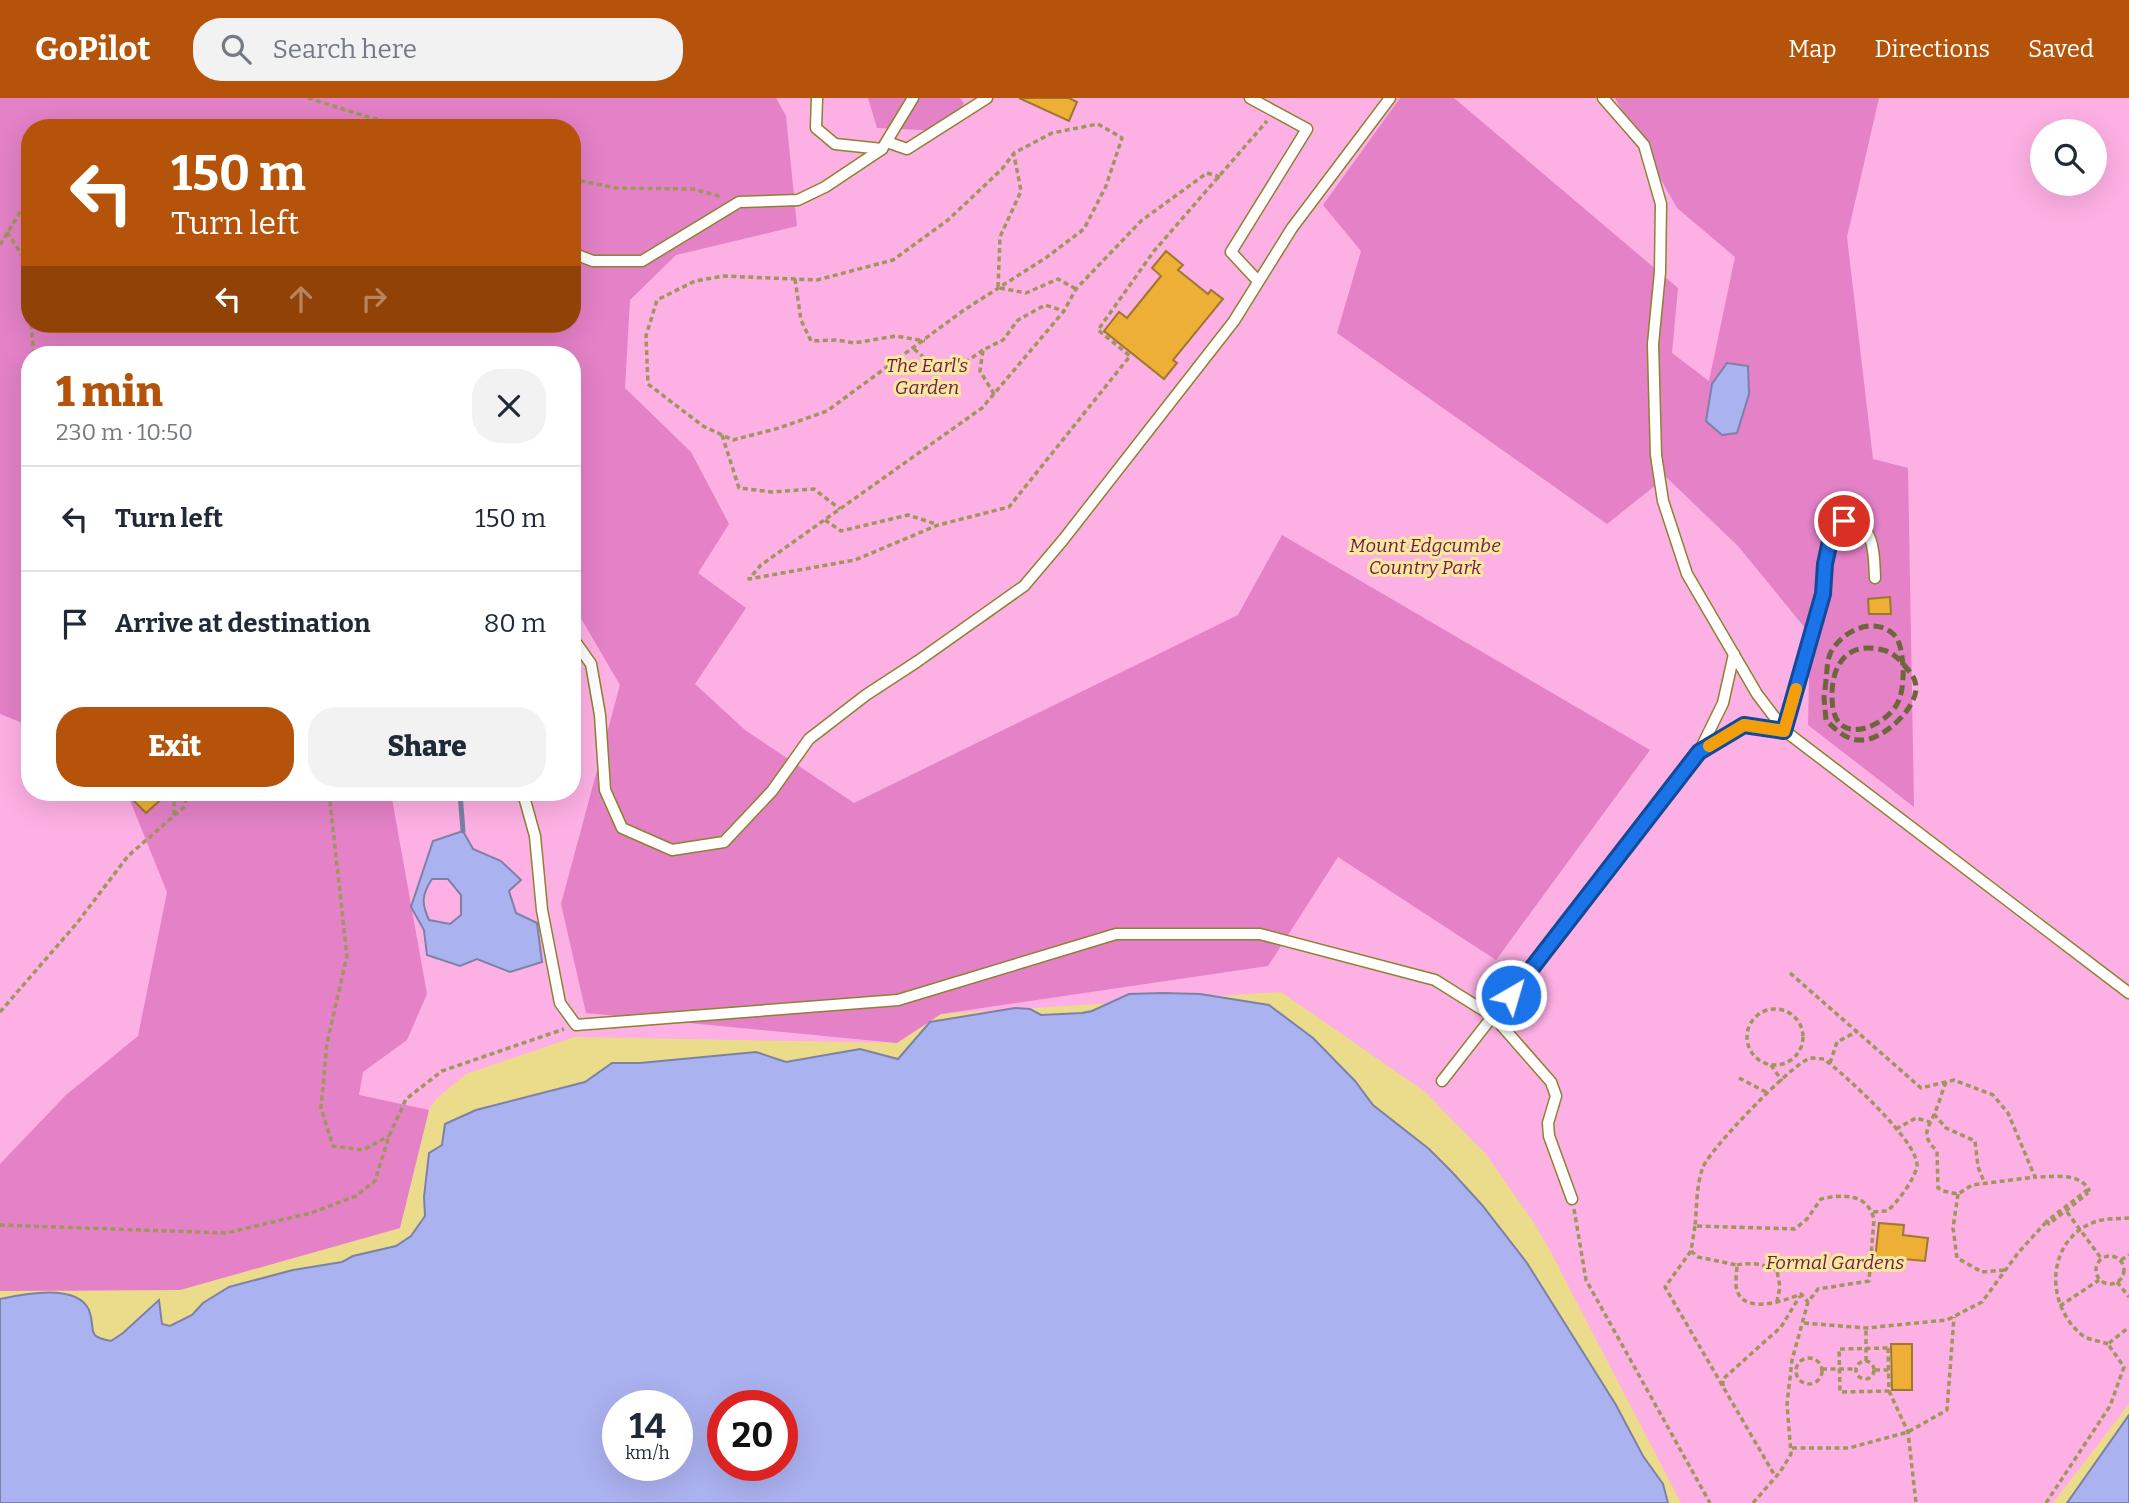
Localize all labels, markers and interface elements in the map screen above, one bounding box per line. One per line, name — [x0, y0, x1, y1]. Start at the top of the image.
search box — [193, 18, 683, 81]
text: GoPilot — [35, 29, 151, 69]
icon: search — [217, 30, 255, 68]
text: Search here — [273, 34, 417, 65]
text: Map — [1788, 35, 1837, 63]
text: Directions — [1875, 35, 1990, 63]
text: Saved — [2028, 35, 2094, 63]
map controls — [2030, 119, 2107, 196]
button: search — [2030, 119, 2107, 196]
text: 150 m — [171, 144, 306, 203]
icon: left — [56, 147, 147, 238]
text: Turn left — [171, 204, 299, 242]
icon: left — [209, 280, 247, 318]
icon: ahead — [282, 280, 320, 318]
icon: right — [355, 280, 393, 318]
park label: The Earl's Garden — [886, 354, 968, 399]
text: 1 min — [56, 367, 163, 417]
button: close — [472, 369, 546, 443]
text: 230 m · 10:50 — [56, 418, 193, 446]
pin — [1814, 491, 1874, 551]
icon: left — [56, 500, 94, 538]
icon: arrive — [1825, 502, 1863, 540]
text: Turn left — [115, 503, 223, 534]
text: 150 m — [475, 503, 546, 534]
park label: Mount Edgcumbe Country Park — [1349, 534, 1501, 579]
icon: arrive — [56, 605, 94, 643]
text: Arrive at destination — [115, 608, 370, 639]
text: 80 m — [484, 608, 546, 639]
button: Exit — [56, 707, 294, 787]
button: Share — [308, 707, 546, 787]
position arrow — [1474, 958, 1548, 1032]
park label: Formal Gardens — [1766, 1251, 1904, 1274]
speed limit sign: 20 — [707, 1390, 798, 1481]
text: 14 — [629, 1405, 666, 1447]
text: km/h — [625, 1442, 670, 1464]

